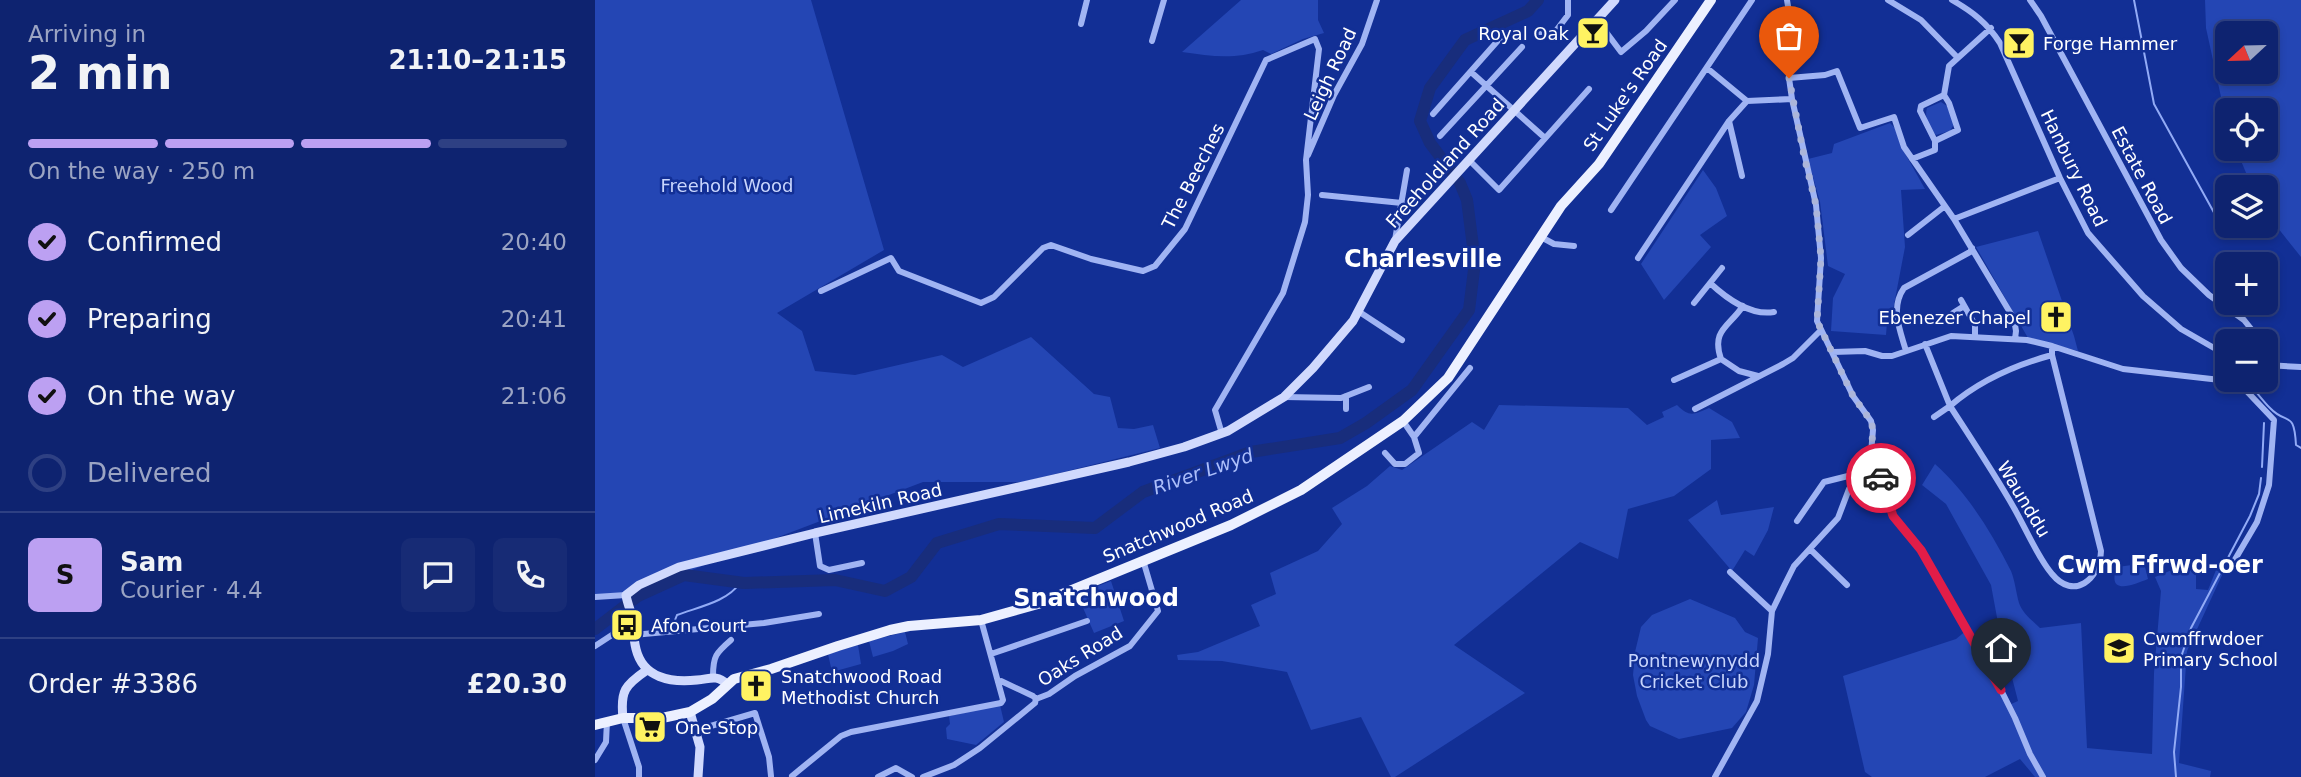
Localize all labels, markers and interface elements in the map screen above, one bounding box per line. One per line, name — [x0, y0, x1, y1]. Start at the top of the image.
pin — [1759, 6, 1819, 78]
bar icon: Royal Oak — [1574, 14, 1612, 52]
icon: bag — [1770, 17, 1808, 55]
text: Arriving in — [28, 21, 146, 47]
north arrow — [2215, 21, 2279, 84]
map controls — [2215, 21, 2278, 392]
place label: Royal Oak — [1478, 23, 1570, 44]
street label: Leigh Road — [1299, 24, 1361, 124]
bar icon: Forge Hammer — [2000, 24, 2038, 62]
place label: Forge Hammer — [2043, 33, 2178, 54]
street label: St Luke's Road — [1579, 35, 1671, 155]
text: 21:10–21:15 — [388, 45, 567, 75]
text: 2 min — [28, 46, 172, 100]
street label: Freeholdland Road — [1381, 94, 1509, 232]
button: locate — [2215, 98, 2278, 161]
street label: Hanbury Road — [2037, 106, 2111, 230]
street label: The Beeches — [1157, 120, 1229, 233]
street label: Estate Road — [2107, 122, 2177, 228]
text: On the way · 250 m — [28, 158, 255, 184]
park label: Freehold Wood — [661, 175, 793, 196]
button: layers — [2215, 175, 2278, 238]
icon: check — [28, 223, 66, 261]
text: Confirmed — [87, 227, 222, 257]
text: 20:40 — [501, 229, 567, 255]
district label: Charlesville — [1344, 245, 1502, 273]
button: + — [2215, 252, 2278, 315]
church icon: Ebenezer Chapel — [2037, 298, 2075, 336]
icon: check — [28, 300, 66, 338]
text: Preparing — [87, 304, 212, 334]
text: 20:41 — [501, 306, 567, 332]
place label: Ebenezer Chapel — [1878, 307, 2031, 328]
button: − — [2215, 329, 2278, 392]
icon: check — [28, 377, 66, 415]
text: On the way — [87, 381, 236, 411]
text: 21:06 — [501, 383, 567, 409]
water label: River Lwyd — [1150, 443, 1257, 498]
courier — [1846, 443, 1916, 513]
street label: Waunddu — [1993, 457, 2055, 541]
text: Delivered — [87, 458, 211, 488]
icon: car — [1862, 459, 1900, 497]
street label: Limekiln Road — [816, 479, 944, 527]
street label: Snatchwood Road — [1100, 485, 1256, 567]
button: chat — [401, 538, 475, 612]
button: phone — [493, 538, 567, 612]
text: Sam — [120, 547, 183, 577]
district label: Cwm Ffrwd-oer — [2057, 551, 2263, 579]
text: S — [56, 560, 74, 590]
text: Courier · 4.4 — [120, 577, 263, 603]
district label: Snatchwood — [1013, 584, 1179, 612]
bus stop icon: Afon Court — [608, 606, 646, 644]
place label: Afon Court — [651, 615, 747, 636]
pin — [1971, 618, 2031, 690]
street label: Oaks Road — [1034, 622, 1126, 690]
place label: Cwmffrwdoer Primary School — [2143, 628, 2278, 670]
icon: home — [1982, 629, 2020, 667]
school or university icon: Cwmffrwdoer Primary School — [2100, 629, 2138, 667]
park label: Pontnewynydd Cricket Club — [1628, 650, 1760, 692]
place label: Snatchwood Road Methodist Church — [781, 666, 942, 708]
church icon: Snatchwood Road Methodist Church — [737, 667, 775, 705]
text: Order #3386 — [28, 669, 198, 699]
text: £20.30 — [467, 669, 567, 699]
supermarket icon: One Stop — [631, 708, 669, 746]
place label: One Stop — [675, 717, 758, 738]

